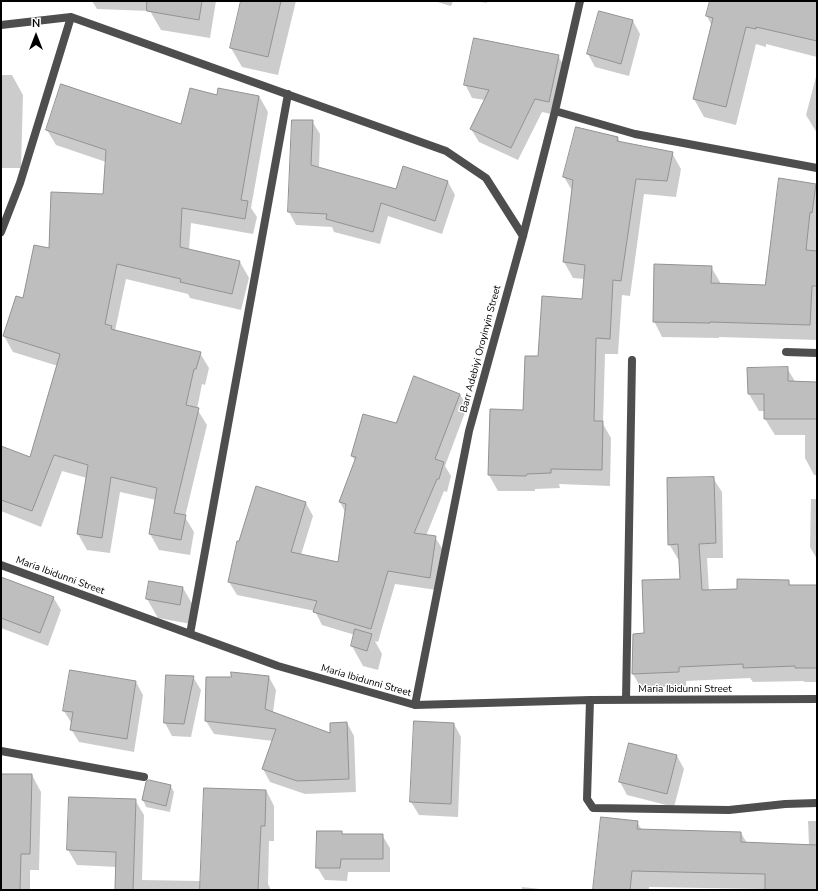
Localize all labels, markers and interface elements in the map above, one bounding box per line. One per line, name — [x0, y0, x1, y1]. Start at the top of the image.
north arrow — [16, 16, 56, 56]
text: N — [32, 16, 40, 31]
street label: Barr Adebiyi Oroyinyin Street — [458, 284, 504, 414]
street label: Maria Ibidunni Street — [14, 554, 106, 598]
street label: Maria Ibidunni Street — [320, 662, 412, 700]
street label: Maria Ibidunni Street — [638, 684, 732, 696]

